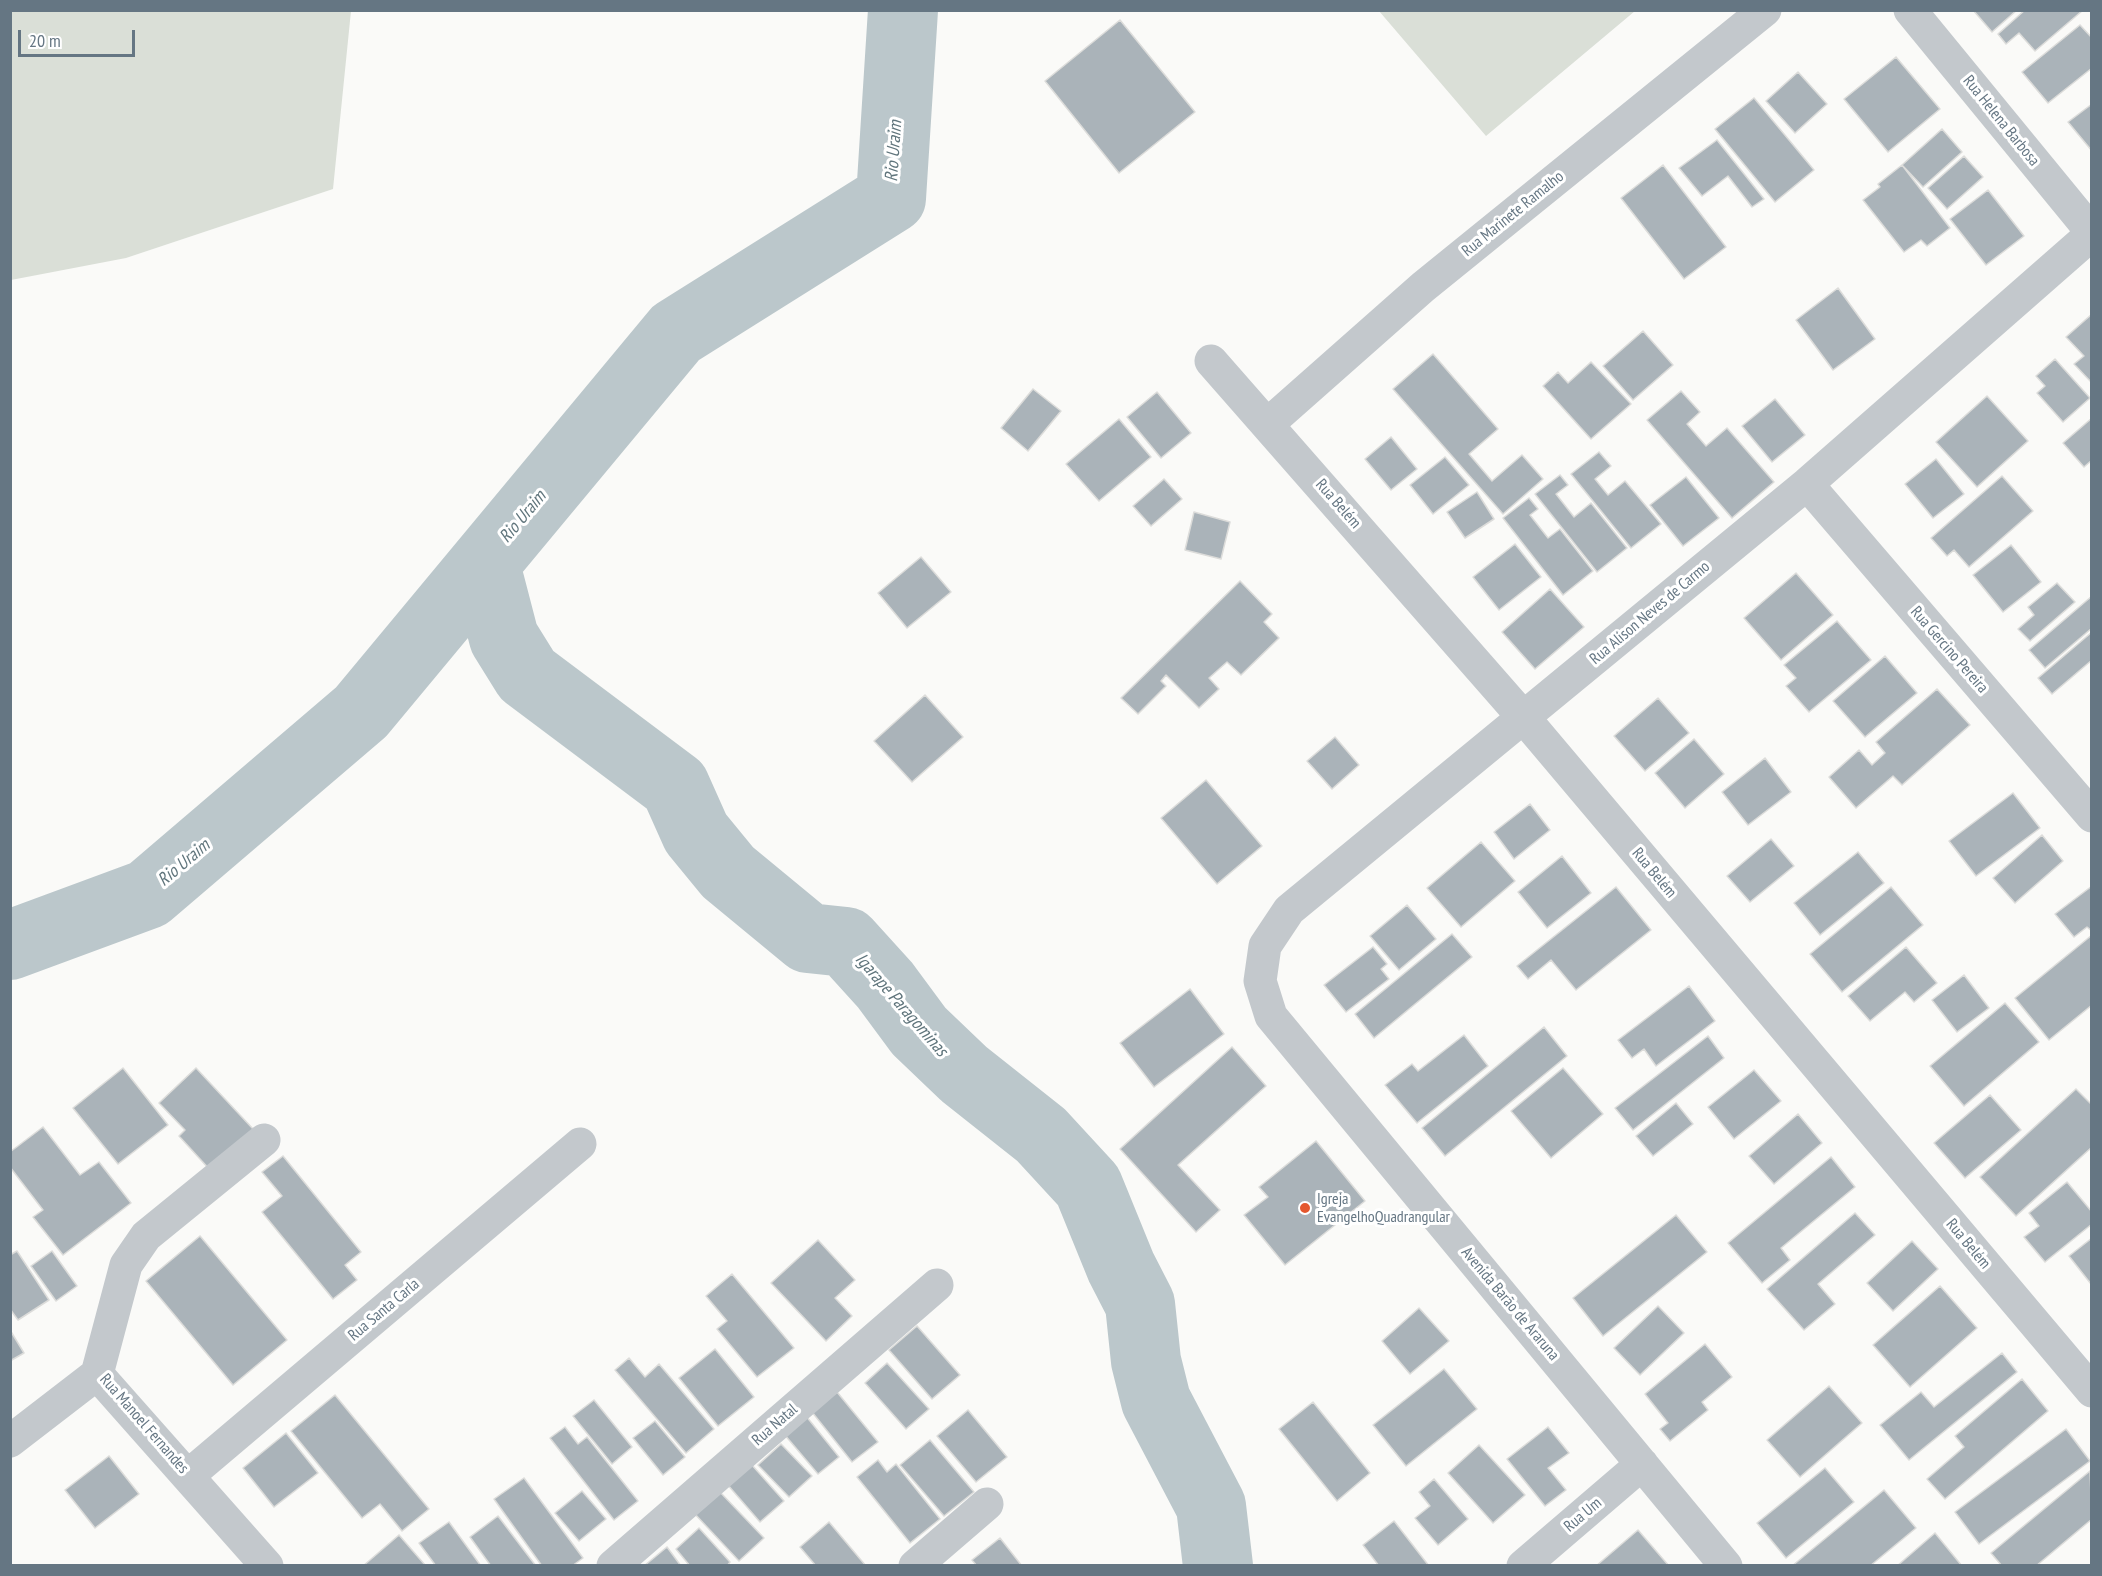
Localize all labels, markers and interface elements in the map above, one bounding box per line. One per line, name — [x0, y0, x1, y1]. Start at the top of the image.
scale bar — [21, 18, 138, 56]
text: 20 m — [29, 29, 61, 52]
street label: Rua Helena Barbosa — [1959, 72, 2043, 170]
water label: Rio Uraim — [881, 120, 907, 182]
street label: Rua Marinete Ramalho — [1458, 167, 1568, 261]
street label: Rua Belém — [1311, 475, 1365, 533]
water label: Rio Uraim — [495, 487, 551, 547]
street label: Rua Alison Neves de Carmo — [1586, 557, 1714, 669]
street label: Rua Gercino Pereira — [1906, 603, 1992, 697]
water label: Rio Uraim — [154, 835, 214, 891]
street label: Rua Belém — [1628, 844, 1680, 902]
water label: Igarape Paragominas — [850, 949, 952, 1061]
place label: Igreja EvangelhoQuadrangular — [1317, 1189, 1450, 1227]
marker: Igreja EvangelhoQuadrangular — [1298, 1201, 1312, 1215]
street label: Rua Belém — [1942, 1215, 1994, 1273]
street label: Avenida Barão de Araruna — [1457, 1243, 1563, 1365]
street label: Rua Santa Carla — [345, 1275, 423, 1345]
street label: Rua Manoel Fernandes — [96, 1370, 192, 1478]
street label: Rua Natal — [748, 1400, 802, 1450]
street label: Rua Um — [1560, 1494, 1606, 1536]

